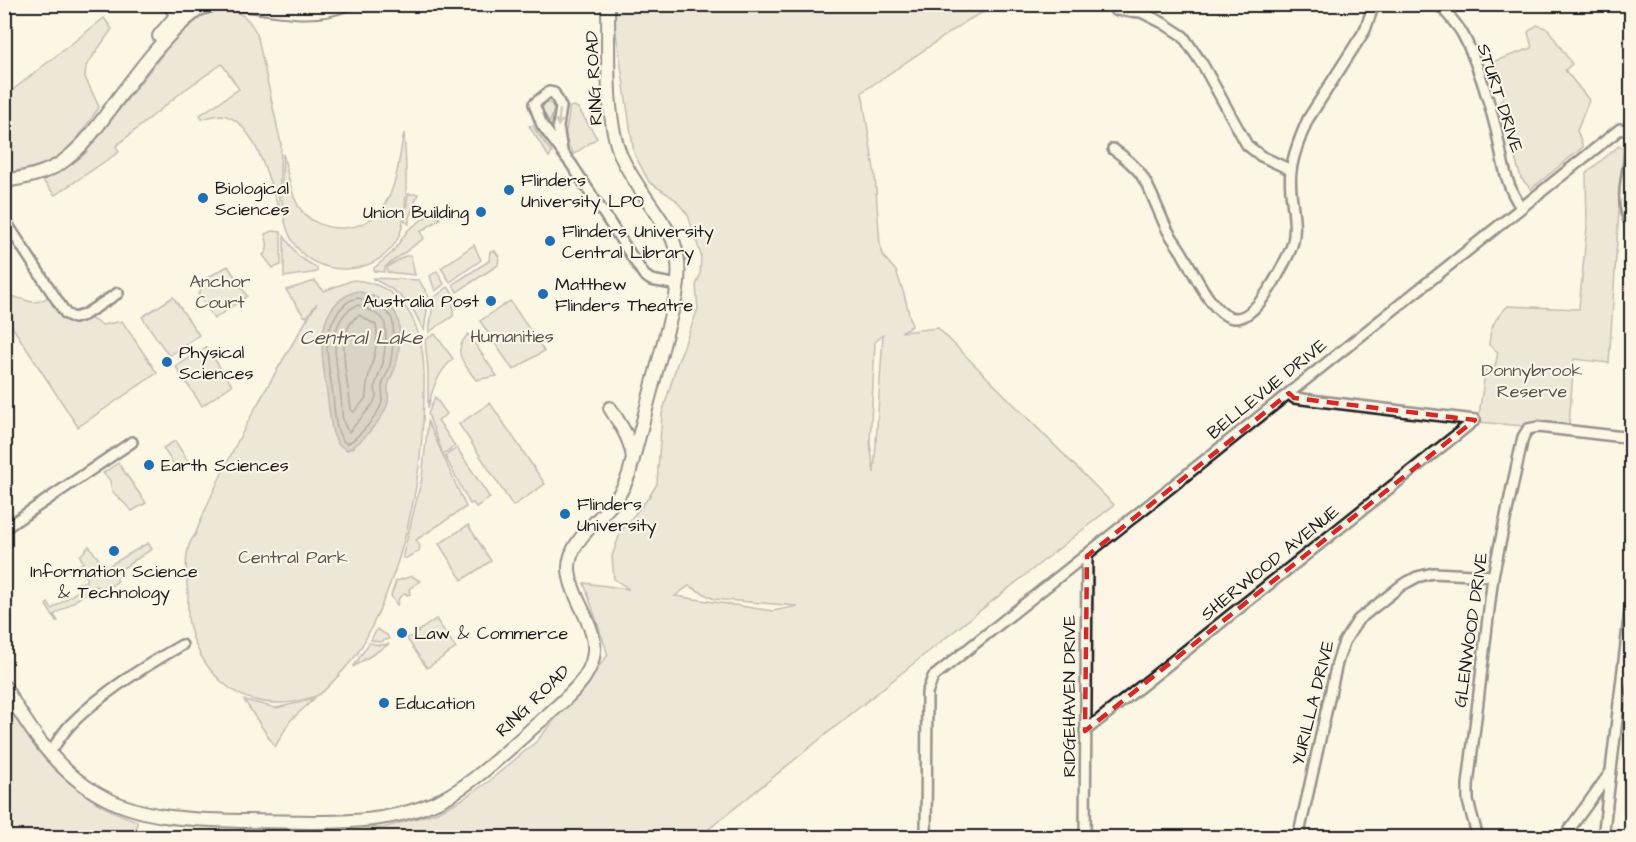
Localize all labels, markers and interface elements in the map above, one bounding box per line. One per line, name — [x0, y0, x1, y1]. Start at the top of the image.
street label: RING ROAD — [579, 30, 609, 126]
street label: STURT DRIVE — [1471, 40, 1530, 156]
one-way arrow — [555, 109, 564, 128]
place label: Flinders University LPO — [521, 168, 644, 215]
place label: Biological Sciences — [215, 176, 290, 222]
marker: Flinders University LPO — [502, 183, 516, 197]
marker: Biological Sciences — [196, 191, 210, 205]
place label: Union Building — [363, 200, 469, 226]
marker: Union Building — [474, 205, 488, 219]
place label: Flinders University Central Library — [562, 219, 714, 266]
marker: Flinders University Central Library — [543, 234, 557, 248]
park label: Anchor Court — [190, 269, 251, 315]
place label: Matthew Flinders Theatre — [555, 272, 693, 318]
marker: Matthew Flinders Theatre — [536, 287, 550, 301]
place label: Australia Post — [363, 289, 480, 314]
marker: Australia Post — [484, 294, 498, 308]
water label: Central Lake — [300, 324, 423, 352]
park label: Humanities — [470, 324, 554, 349]
street label: BELLEVUE DRIVE — [1202, 333, 1332, 445]
place label: Physical Sciences — [179, 340, 254, 386]
marker: Physical Sciences — [160, 355, 174, 369]
park label: Donnybrook Reserve — [1481, 358, 1583, 404]
place label: Earth Sciences — [161, 453, 289, 478]
marker: Earth Sciences — [142, 458, 156, 472]
place label: Flinders University — [577, 492, 657, 539]
street label: SHERWOOD AVENUE — [1196, 499, 1345, 627]
marker: Flinders University — [558, 507, 572, 521]
marker: Information Science & Technology — [107, 544, 121, 558]
park label: Central Park — [238, 545, 348, 570]
street label: GLENWOOD DRIVE — [1448, 551, 1494, 709]
place label: Information Science & Technology — [30, 559, 198, 606]
street label: RIDGEHAVEN DRIVE — [1057, 614, 1082, 777]
place label: Law & Commerce — [414, 621, 569, 646]
marker: Law & Commerce — [395, 626, 409, 640]
street label: YURILLA DRIVE — [1285, 637, 1341, 768]
street label: RING ROAD — [490, 659, 576, 743]
place label: Education — [396, 691, 475, 716]
marker: Education — [377, 696, 391, 710]

